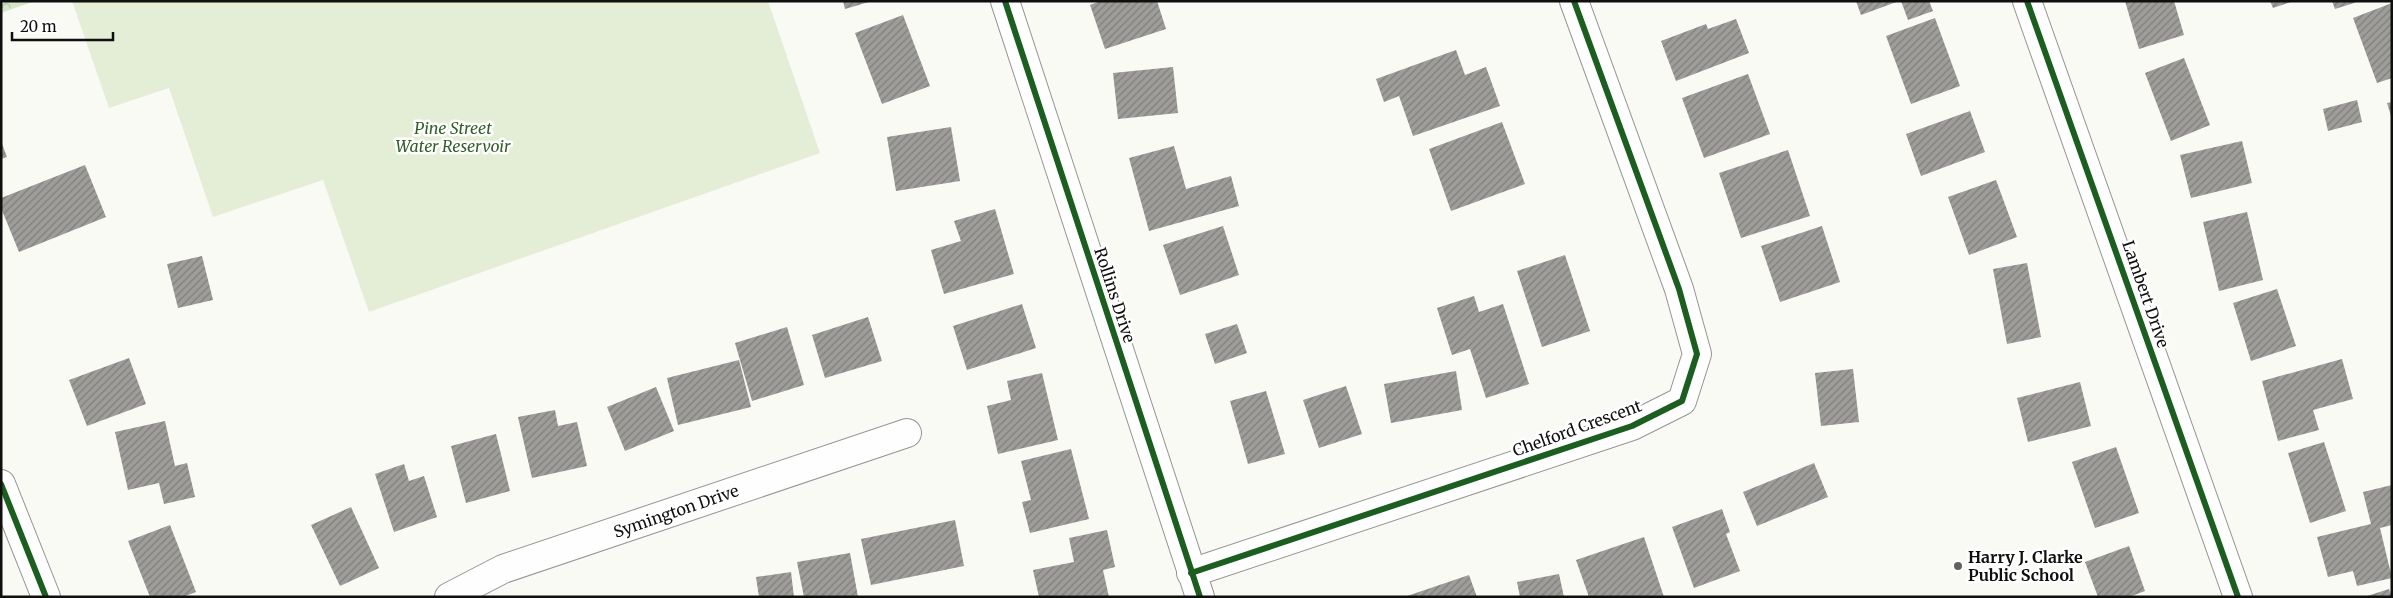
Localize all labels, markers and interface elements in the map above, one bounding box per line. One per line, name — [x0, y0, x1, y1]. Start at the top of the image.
scale bar — [12, 10, 114, 42]
text: 20 m — [20, 17, 57, 36]
park label: Pine Street Water Reservoir — [396, 118, 511, 156]
street label: Lambert Drive — [2118, 238, 2174, 350]
street label: Rollins Drive — [1090, 245, 1140, 345]
street label: Chelford Crescent — [1510, 395, 1645, 461]
street label: Symington Drive — [611, 480, 741, 542]
place label: Harry J. Clarke Public School — [1968, 547, 2083, 585]
marker: Harry J. Clarke Public School — [1952, 560, 1964, 572]

